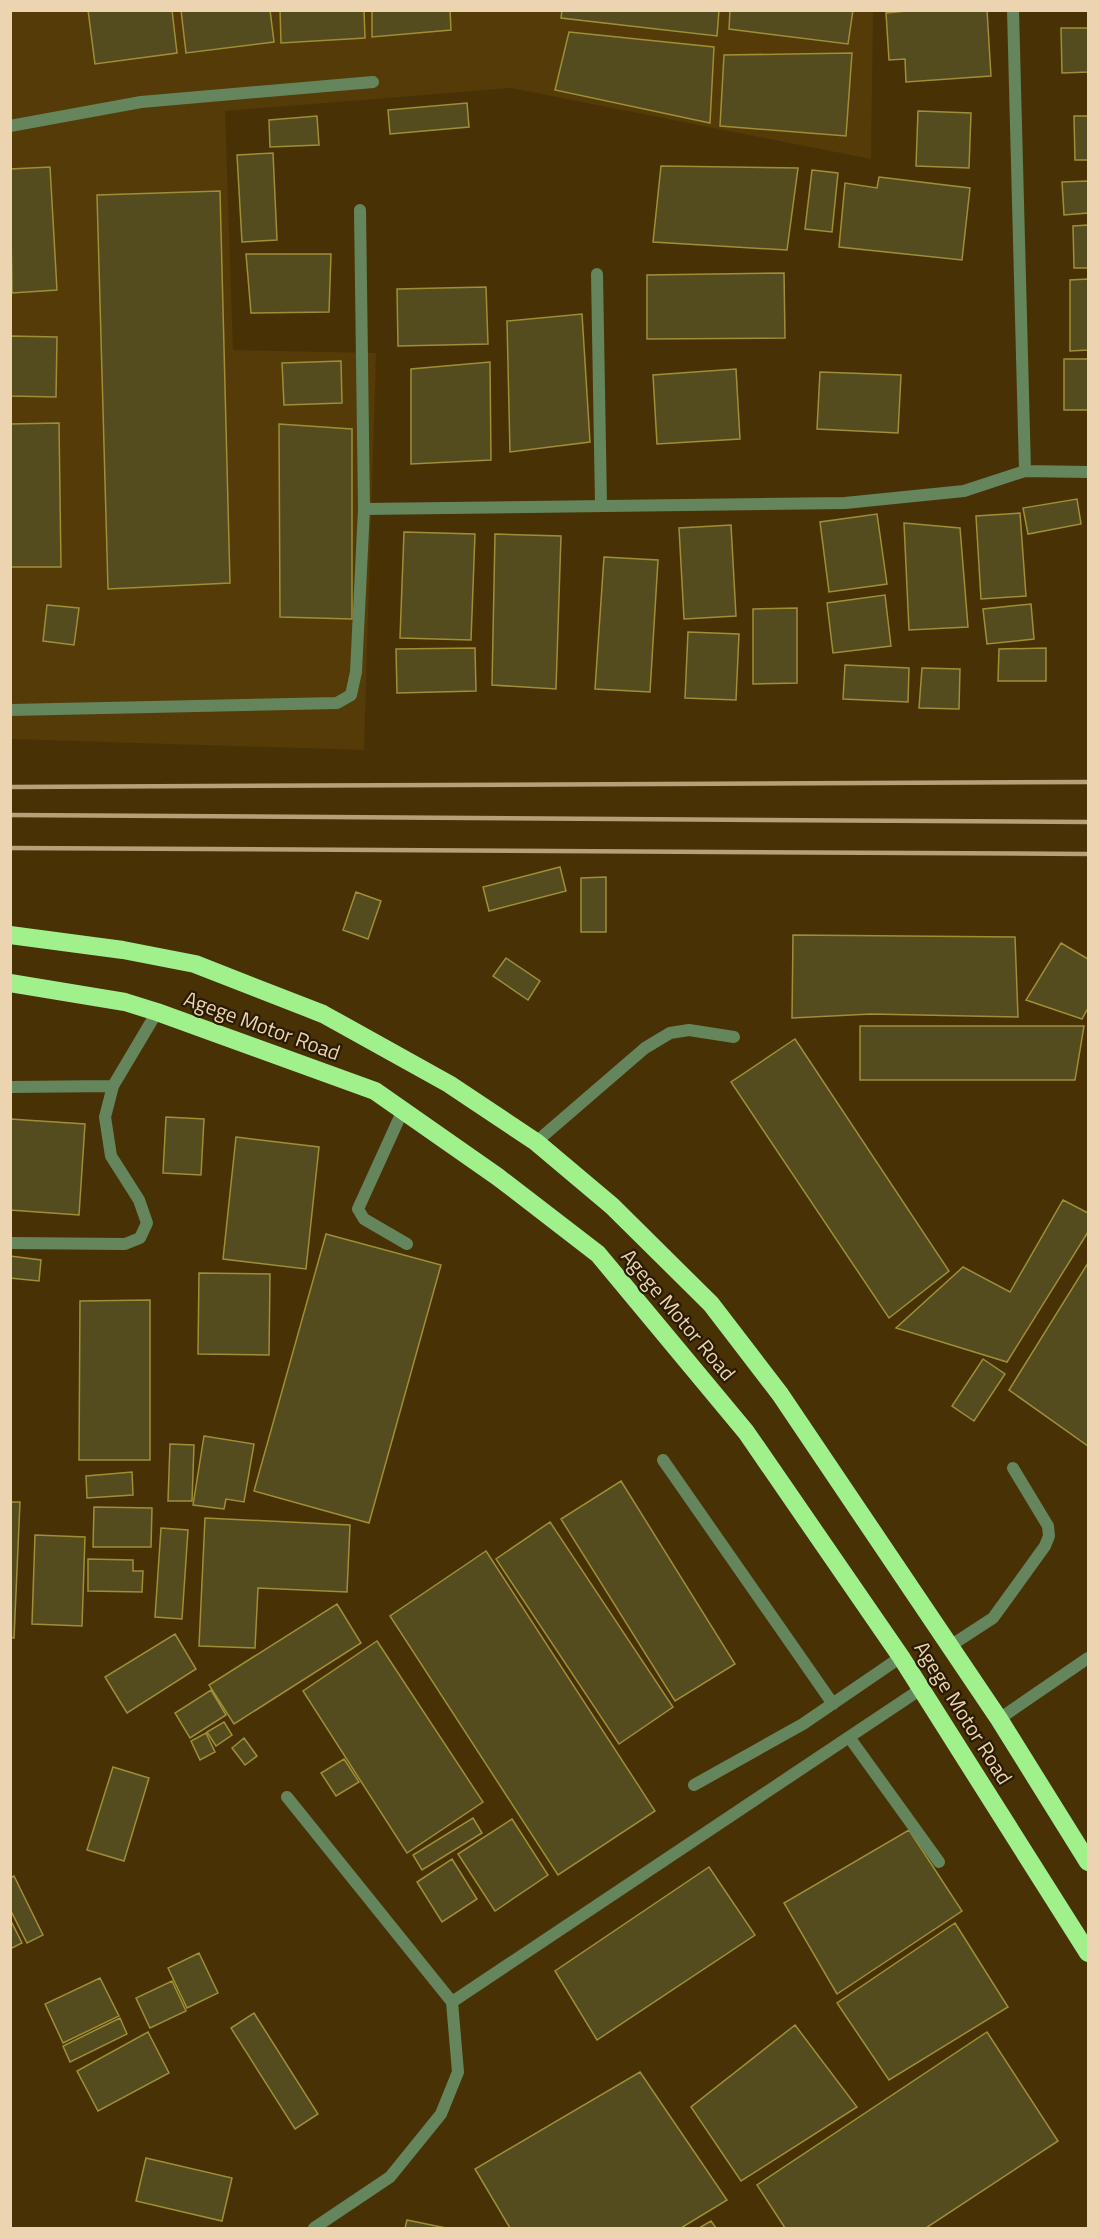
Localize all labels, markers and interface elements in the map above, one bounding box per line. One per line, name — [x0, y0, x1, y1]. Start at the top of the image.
street label: Agege Motor Road — [180, 982, 345, 1068]
street label: Agege Motor Road — [614, 1241, 744, 1387]
street label: Agege Motor Road — [907, 1634, 1021, 1791]

